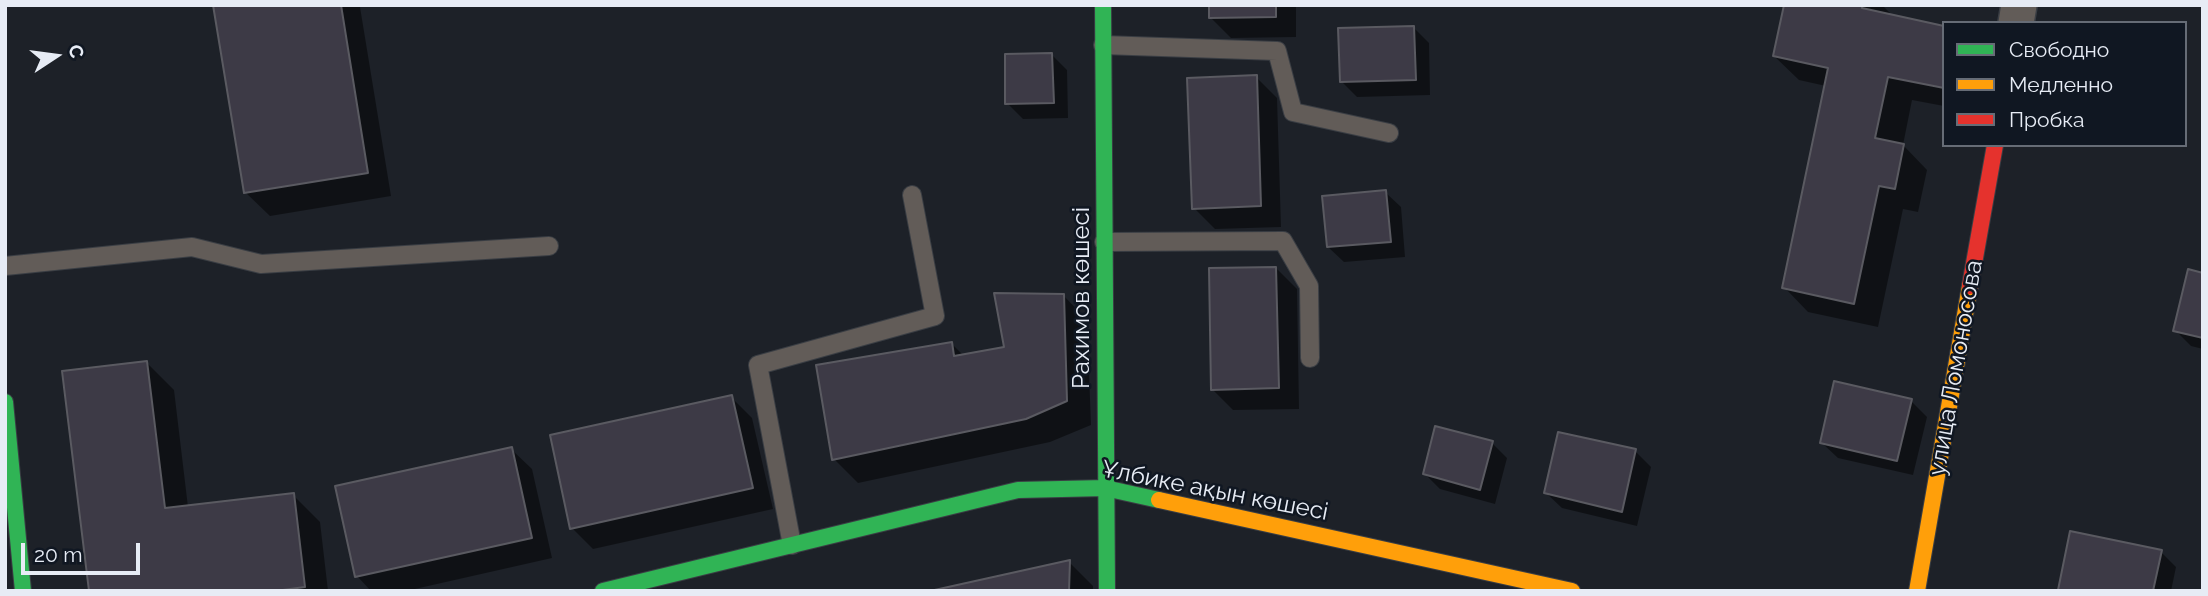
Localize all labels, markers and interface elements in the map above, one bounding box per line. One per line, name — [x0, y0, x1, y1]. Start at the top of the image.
north arrow — [21, 21, 91, 91]
legend — [1942, 21, 2187, 147]
text: Свободно — [2009, 37, 2109, 62]
text: С — [64, 42, 89, 60]
text: Медленно — [2009, 72, 2113, 97]
text: Пробка — [2009, 107, 2085, 132]
street label: Рахимов көшесі — [1068, 207, 1096, 389]
street label: улица Ломоносова — [1923, 258, 1989, 478]
street label: Ұлбике ақын көшесі — [1099, 455, 1331, 527]
scale bar — [24, 530, 144, 574]
text: 20 m — [34, 542, 82, 567]

